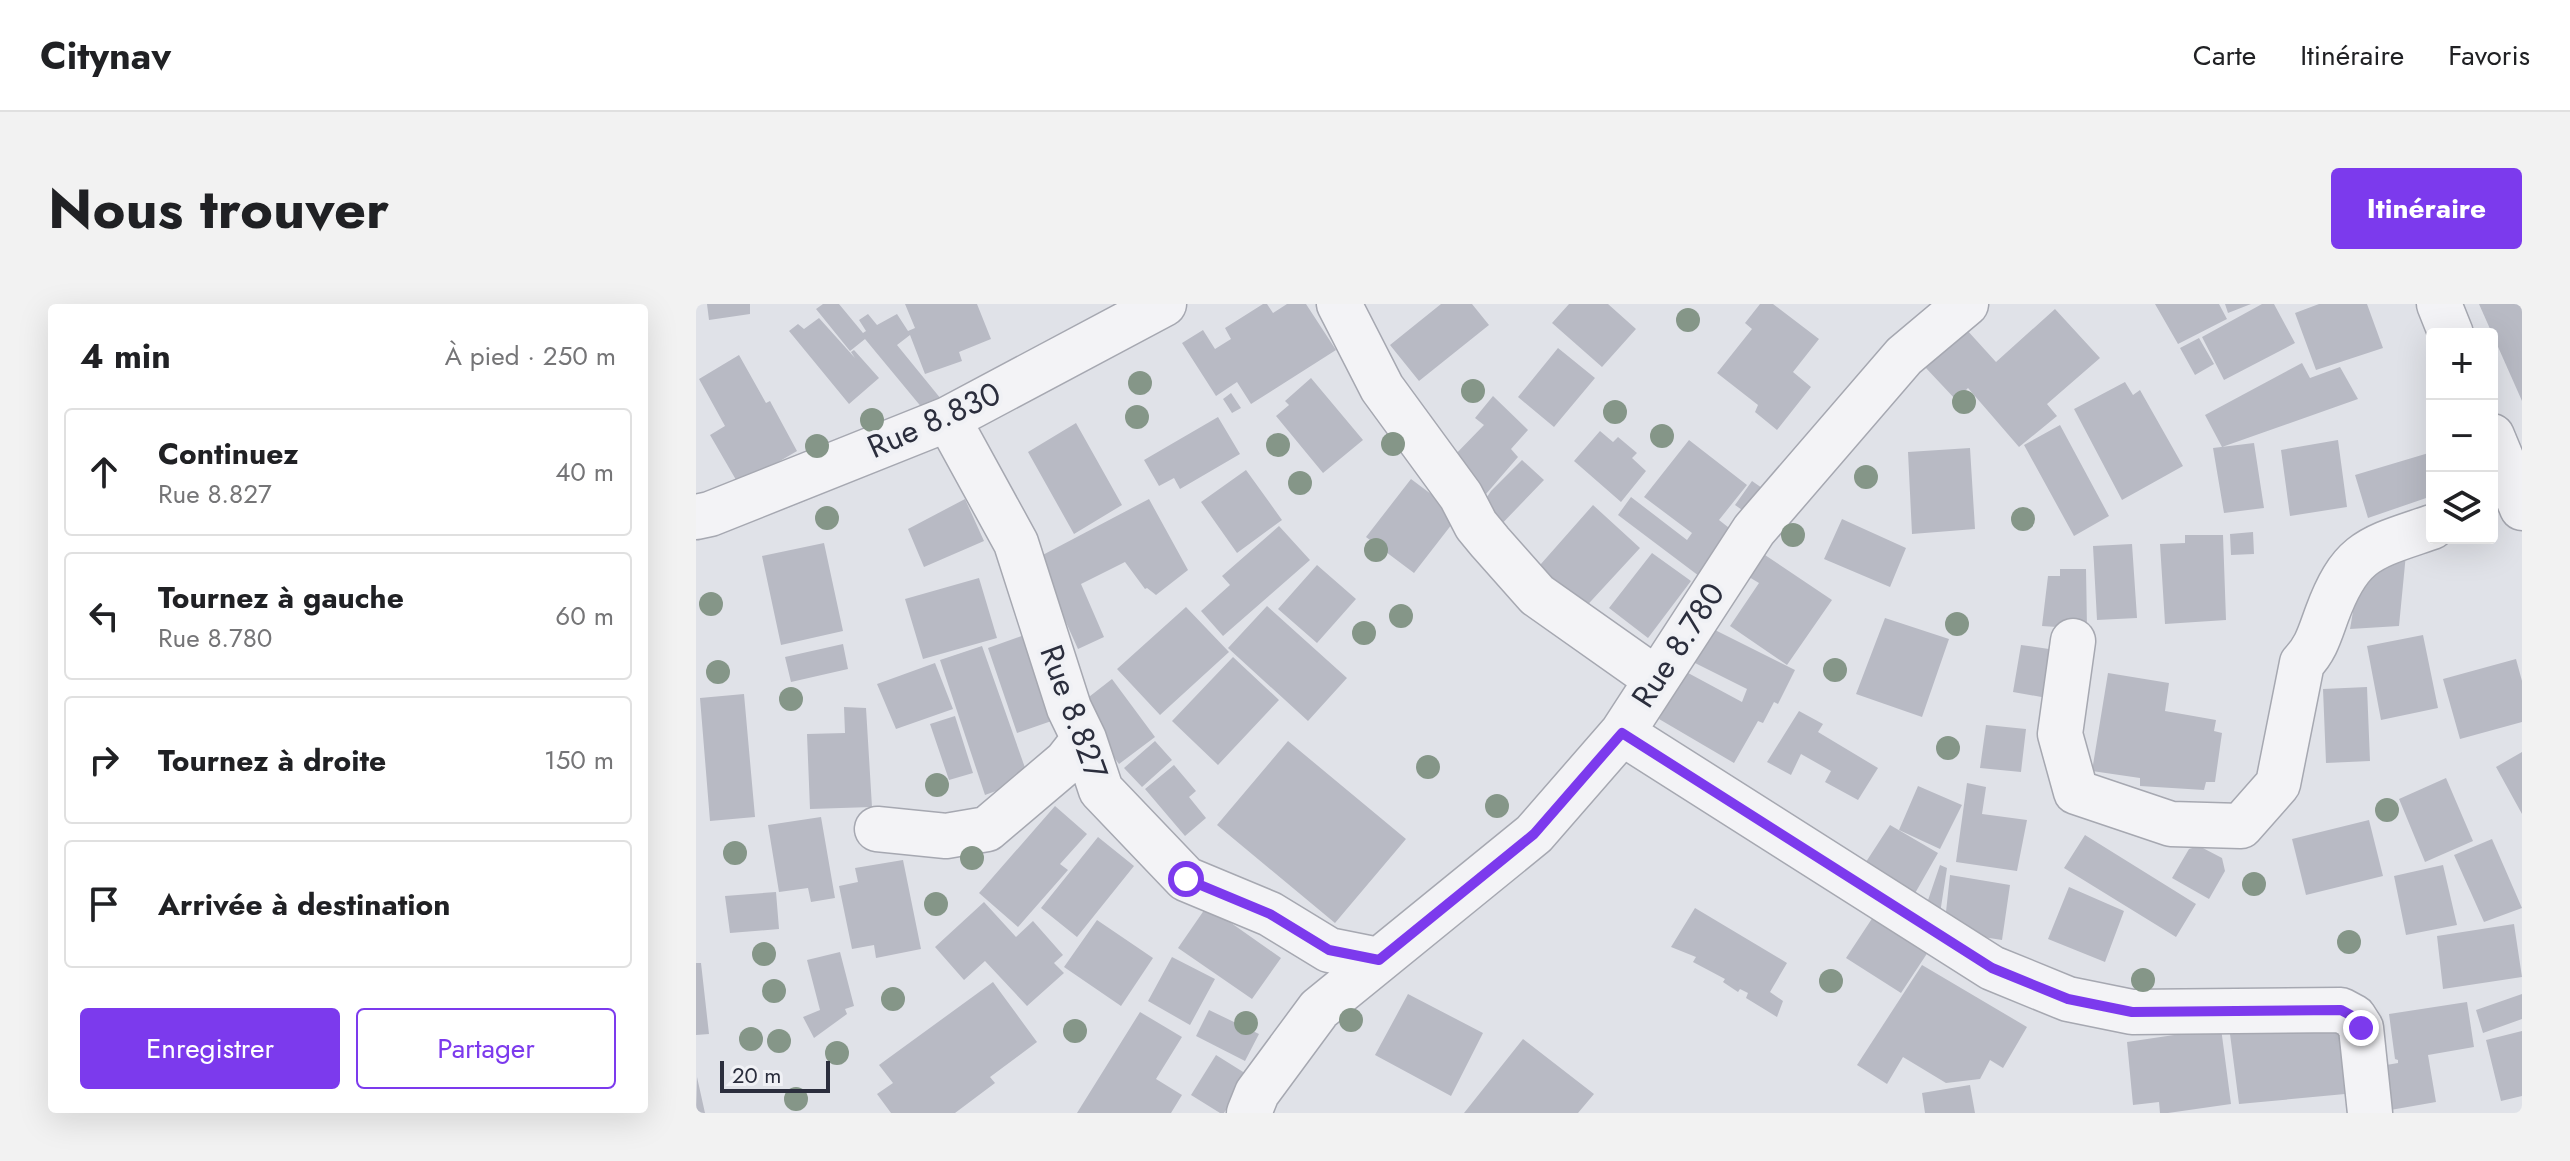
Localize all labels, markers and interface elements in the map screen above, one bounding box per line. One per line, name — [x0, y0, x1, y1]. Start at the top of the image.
text: Citynav — [40, 28, 171, 83]
text: Carte — [2193, 35, 2256, 76]
text: Itinéraire — [2300, 35, 2404, 76]
text: Favoris — [2448, 35, 2530, 76]
text: Nous trouver — [48, 168, 389, 249]
button: Itinéraire — [2331, 168, 2522, 249]
map controls — [2426, 328, 2498, 544]
button: + — [2426, 328, 2498, 400]
text: 4 min — [80, 332, 171, 381]
text: À pied · 250 m — [445, 337, 616, 375]
street label: Rue 8.830 — [860, 370, 1008, 470]
button: − — [2426, 400, 2498, 472]
text: Continuez — [158, 432, 299, 475]
icon: ahead — [82, 450, 126, 494]
text: 40 m — [555, 453, 614, 491]
button: layers — [2426, 472, 2498, 544]
text: Rue 8.827 — [158, 475, 272, 513]
street label: Rue 8.780 — [1620, 573, 1736, 717]
text: Tournez à gauche — [158, 576, 404, 619]
icon: left — [82, 594, 126, 638]
text: 60 m — [555, 597, 614, 635]
text: Rue 8.780 — [158, 619, 272, 657]
street label: Rue 8.827 — [1028, 638, 1120, 786]
icon: right — [82, 738, 126, 782]
text: Tournez à droite — [158, 739, 386, 782]
text: 150 m — [544, 741, 614, 779]
route start — [1168, 861, 1204, 897]
icon: arrive — [82, 882, 126, 926]
text: Arrivée à destination — [158, 883, 450, 926]
button: Enregistrer — [80, 1008, 340, 1089]
button: Partager — [356, 1008, 616, 1089]
route end — [2343, 1010, 2379, 1046]
scale bar — [720, 1057, 830, 1093]
text: 20 m — [732, 1059, 781, 1091]

